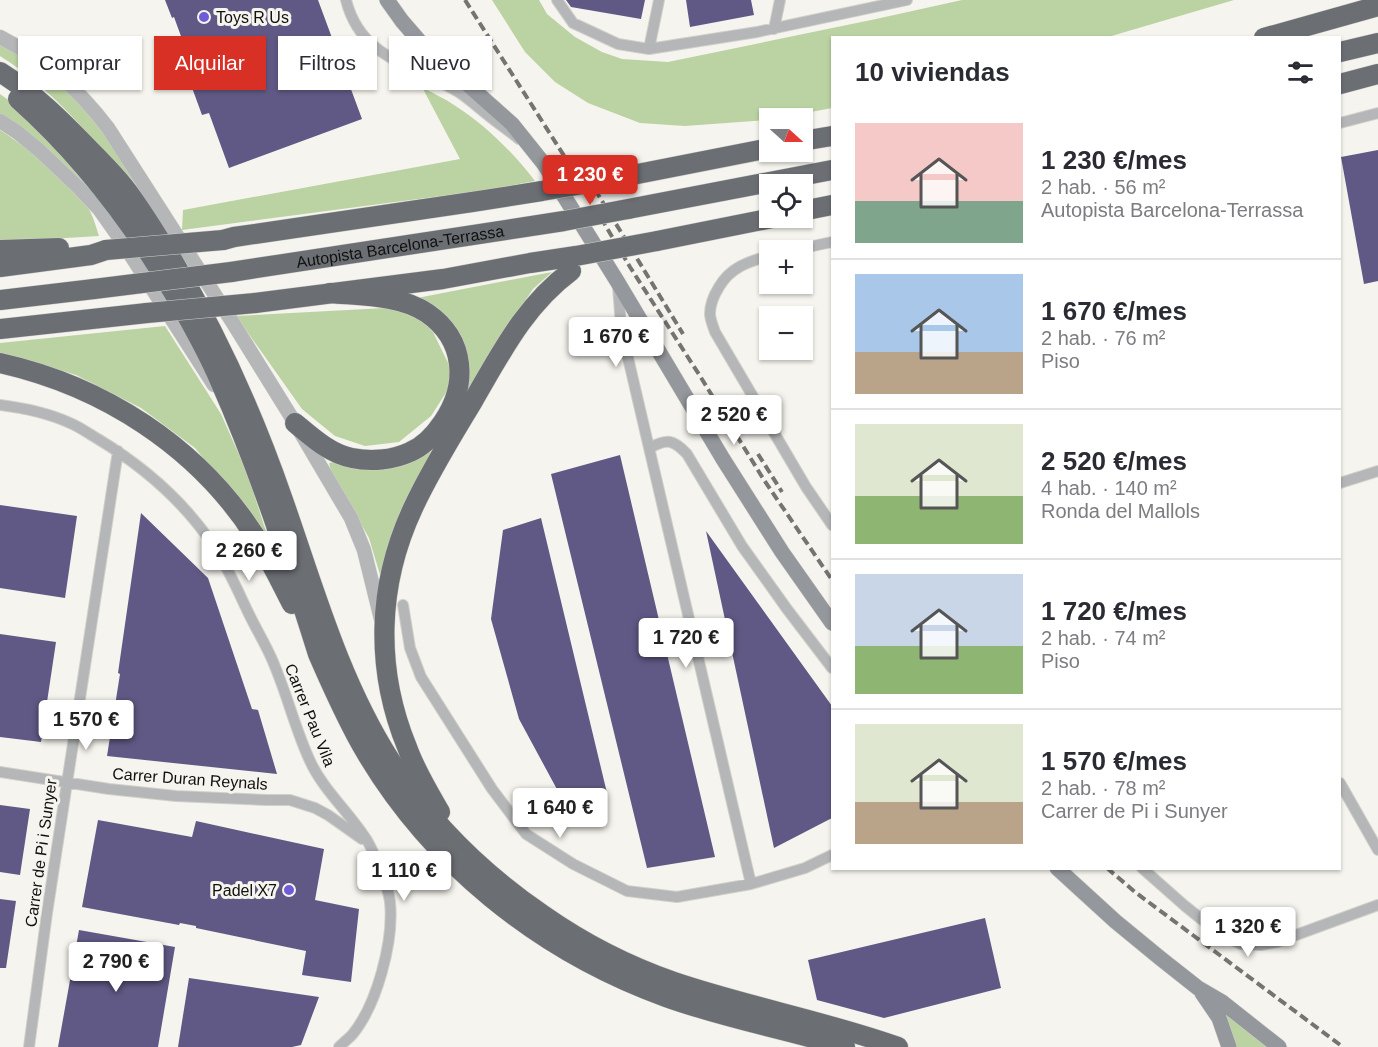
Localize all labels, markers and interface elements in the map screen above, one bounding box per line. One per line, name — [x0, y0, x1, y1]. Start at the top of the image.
place label: Toys R Us — [216, 9, 289, 26]
marker: Toys R Us — [197, 10, 211, 24]
chip: Comprar — [18, 36, 142, 90]
chip: Alquilar — [154, 36, 266, 90]
chip: Filtros — [278, 36, 377, 90]
chip: Nuevo — [389, 36, 492, 90]
icon: filters — [1284, 56, 1317, 89]
text: 10 viviendas — [855, 57, 1010, 87]
north arrow — [759, 108, 813, 162]
map controls — [759, 108, 813, 360]
text: 1 230 €/mes — [1041, 145, 1187, 175]
icon: home — [903, 147, 975, 219]
pin: 1 230 € — [535, 155, 645, 206]
text: 1 230 € — [557, 163, 623, 185]
button: locate — [759, 174, 813, 228]
text: 2 hab. · 56 m² — [1041, 176, 1166, 198]
text: Autopista Barcelona-Terrassa — [1041, 199, 1303, 221]
street label: Autopista Barcelona-Terrassa — [295, 222, 505, 270]
button: + — [759, 240, 813, 294]
text: 1 670 €/mes — [1041, 296, 1187, 326]
icon: home — [903, 298, 975, 370]
button: − — [759, 306, 813, 360]
pin: 1 670 € — [561, 317, 671, 368]
text: 1 670 € — [583, 325, 649, 347]
text: 2 hab. · 76 m² — [1041, 327, 1166, 349]
text: Piso — [1041, 350, 1080, 372]
pin: 2 520 € — [679, 395, 789, 446]
text: 2 520 € — [701, 403, 767, 425]
text: 2 520 €/mes — [1041, 446, 1187, 476]
icon: home — [903, 448, 975, 520]
text: 4 hab. · 140 m² — [1041, 477, 1177, 499]
text: Ronda del Mallols — [1041, 500, 1200, 522]
pin: 2 260 € — [194, 531, 304, 582]
text: 2 260 € — [216, 539, 282, 561]
text: 1 720 €/mes — [1041, 596, 1187, 626]
icon: home — [903, 598, 975, 670]
pin: 1 720 € — [631, 618, 741, 669]
text: 1 720 € — [653, 626, 719, 648]
text: 2 hab. · 74 m² — [1041, 627, 1166, 649]
text: Piso — [1041, 650, 1080, 672]
street label: Carrer Pau Vila — [282, 661, 338, 769]
pin: 1 570 € — [31, 700, 141, 751]
text: 1 570 € — [53, 708, 119, 730]
text: 1 570 €/mes — [1041, 746, 1187, 776]
icon: home — [903, 748, 975, 820]
street label: Carrer Duran Reynals — [112, 765, 268, 793]
street label: Carrer de Pi i Sunyer — [22, 777, 60, 928]
text: 2 hab. · 78 m² — [1041, 777, 1166, 799]
pin: 1 640 € — [505, 788, 615, 839]
text: 1 640 € — [527, 796, 593, 818]
text: Carrer de Pi i Sunyer — [1041, 800, 1228, 822]
pin: 1 110 € — [349, 851, 459, 902]
text: 1 110 € — [371, 859, 437, 881]
place label: Padel X7 — [212, 882, 277, 899]
marker: Padel X7 — [282, 883, 296, 897]
pin: 1 320 € — [1193, 907, 1303, 958]
text: 1 320 € — [1215, 915, 1281, 937]
pin: 2 790 € — [61, 942, 171, 993]
text: 2 790 € — [83, 950, 149, 972]

